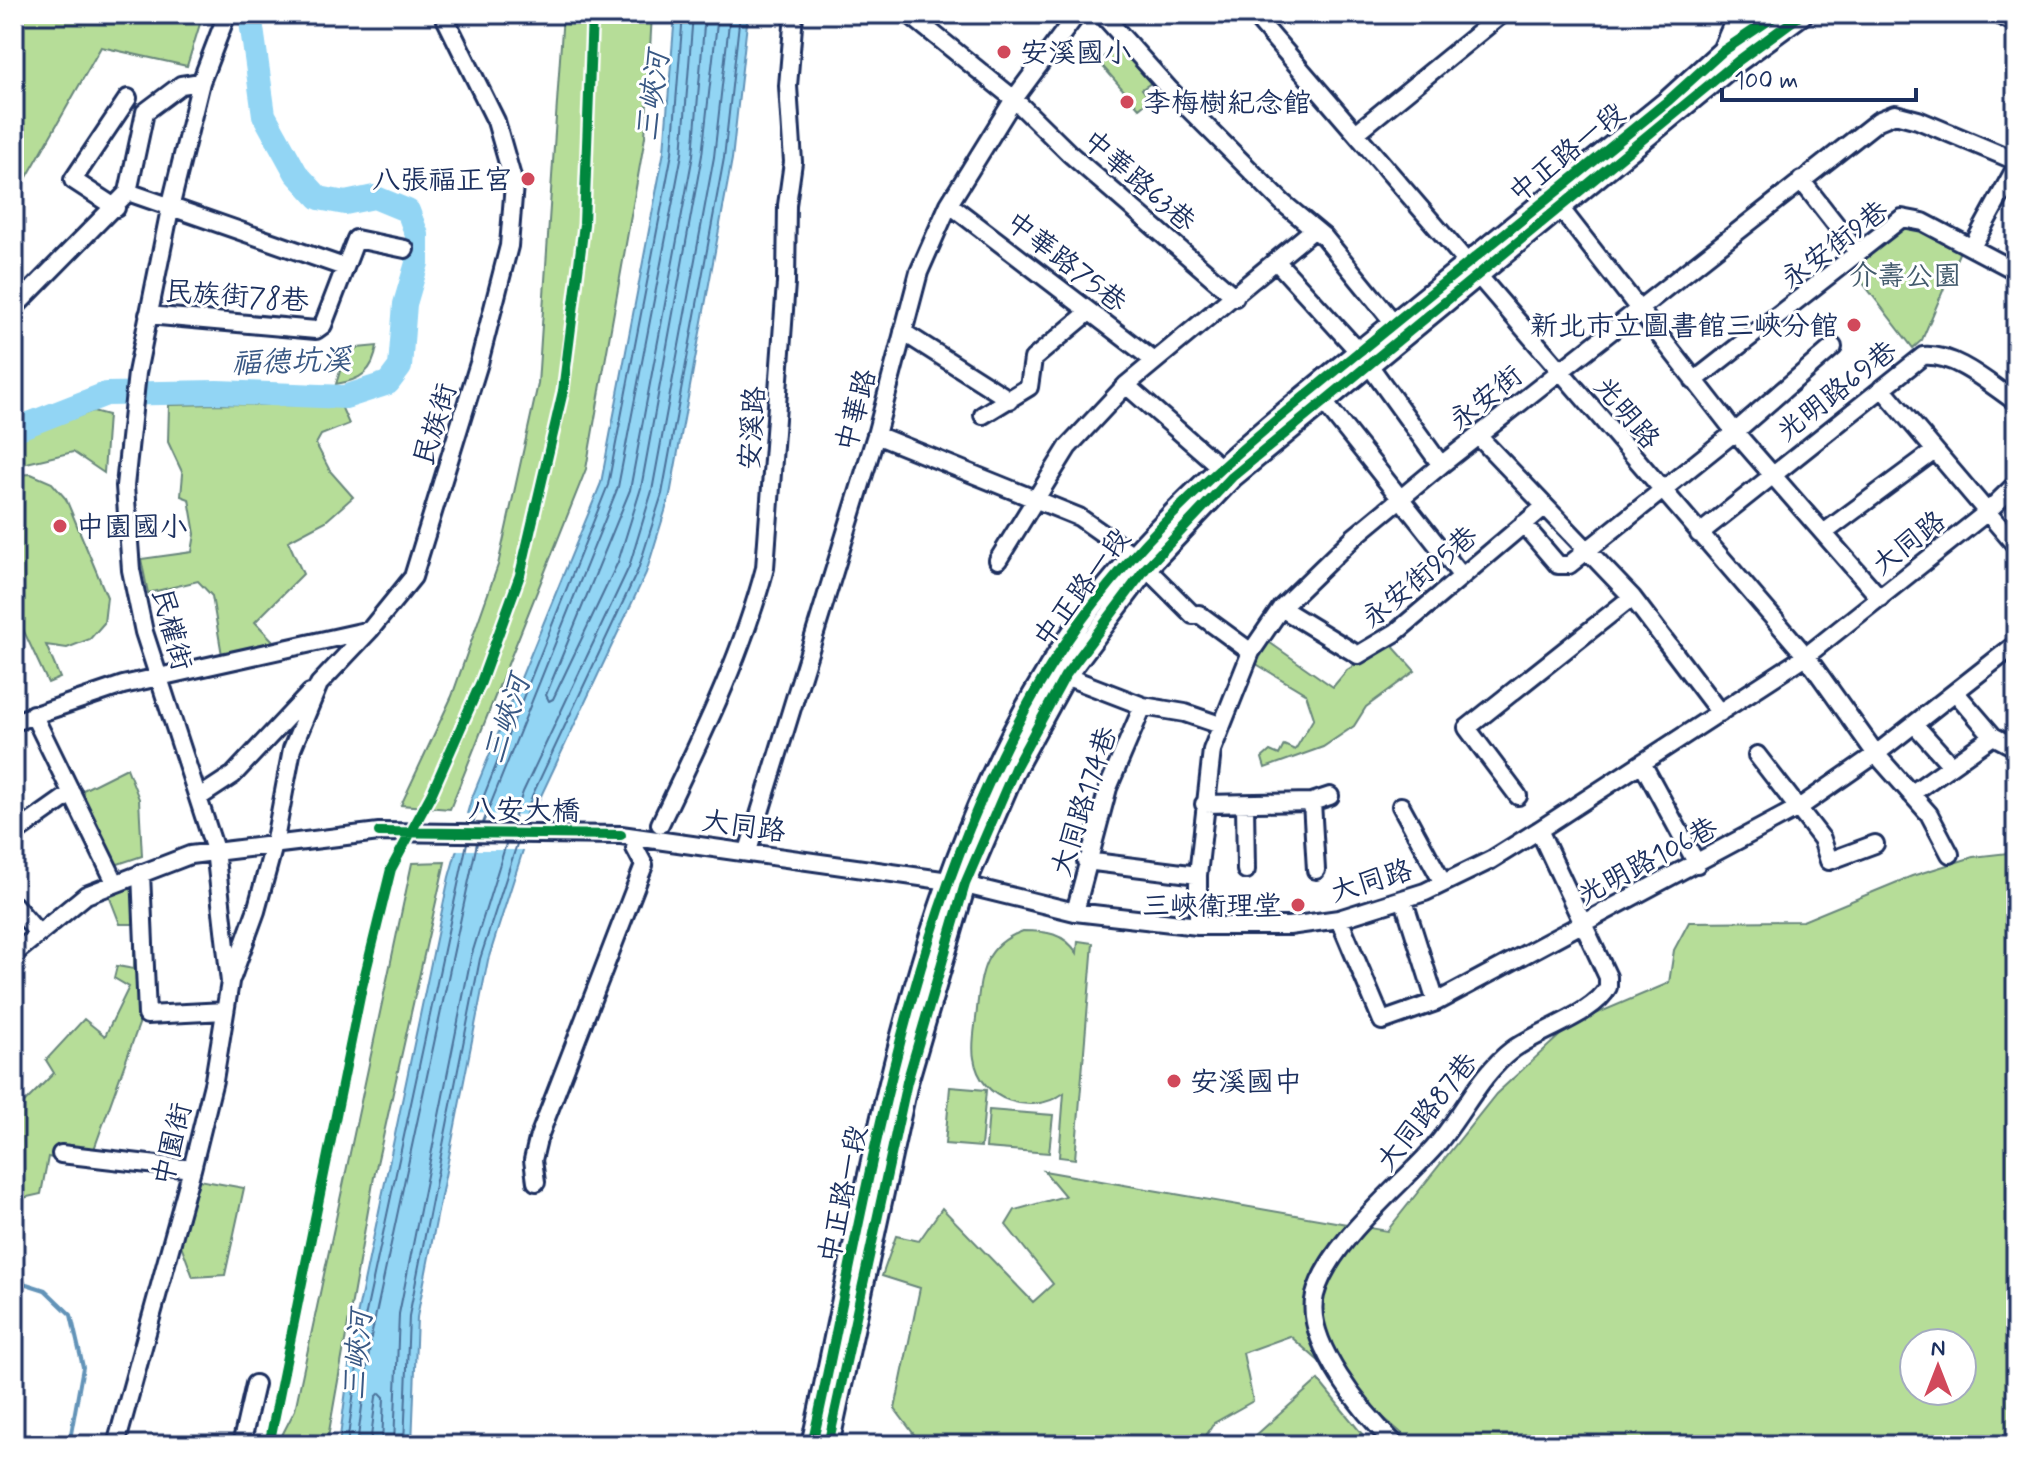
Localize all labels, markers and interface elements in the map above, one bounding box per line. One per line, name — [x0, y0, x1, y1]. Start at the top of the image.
place label: 安溪國小 — [1020, 36, 1132, 73]
marker: 安溪國小 — [995, 43, 1013, 61]
water label: 三峽河 — [628, 44, 680, 143]
scale bar — [1722, 52, 1916, 102]
text: 100 m — [1734, 66, 1798, 97]
place label: 李梅樹紀念館 — [1143, 86, 1311, 123]
marker: 李梅樹紀念館 — [1118, 93, 1136, 111]
street label: 中正路一段 — [1502, 96, 1634, 212]
street label: 中華路63巷 — [1074, 123, 1203, 242]
place label: 八張福正宮 — [372, 163, 512, 200]
marker: 八張福正宮 — [519, 170, 537, 188]
street label: 永安街9巷 — [1774, 193, 1898, 299]
street label: 中華路75巷 — [997, 204, 1134, 322]
park label: 介壽公園 — [1849, 259, 1961, 296]
street label: 民族街78巷 — [164, 274, 311, 321]
place label: 新北市立圖書館三峽分館 — [1530, 309, 1838, 346]
marker: 新北市立圖書館三峽分館 — [1845, 316, 1863, 334]
street label: 光明路69巷 — [1770, 333, 1906, 451]
water label: 福德坑溪 — [230, 341, 354, 384]
street label: 永安街 — [1442, 358, 1531, 440]
street label: 中華路 — [829, 365, 886, 456]
street label: 光明路 — [1585, 370, 1667, 458]
street label: 民族街 — [406, 379, 466, 470]
street label: 安溪路 — [732, 385, 775, 471]
street label: 大同路 — [1865, 504, 1954, 584]
place label: 中園國小 — [76, 510, 188, 547]
marker: 中園國小 — [51, 517, 69, 535]
street label: 永安街95巷 — [1355, 518, 1487, 637]
street label: 中正路一段 — [1026, 521, 1140, 656]
street label: 民權街 — [142, 584, 199, 675]
water label: 三峽河 — [475, 666, 541, 768]
street label: 大同路174巷 — [1044, 721, 1127, 881]
street label: 八安大橋 — [468, 792, 580, 831]
street label: 大同路 — [699, 803, 788, 852]
street label: 光明路106巷 — [1572, 809, 1726, 915]
street label: 大同路 — [1326, 852, 1417, 912]
place label: 三峽衛理堂 — [1142, 889, 1282, 926]
marker: 三峽衛理堂 — [1289, 896, 1307, 914]
street label: 大同路87巷 — [1369, 1045, 1488, 1179]
place label: 安溪國中 — [1190, 1065, 1302, 1102]
marker: 安溪國中 — [1165, 1072, 1183, 1090]
street label: 中園街 — [145, 1099, 202, 1190]
street label: 中正路一段 — [812, 1122, 877, 1267]
water label: 三峽河 — [335, 1304, 382, 1402]
north arrow — [1898, 1327, 1978, 1407]
text: N — [1931, 1335, 1945, 1363]

